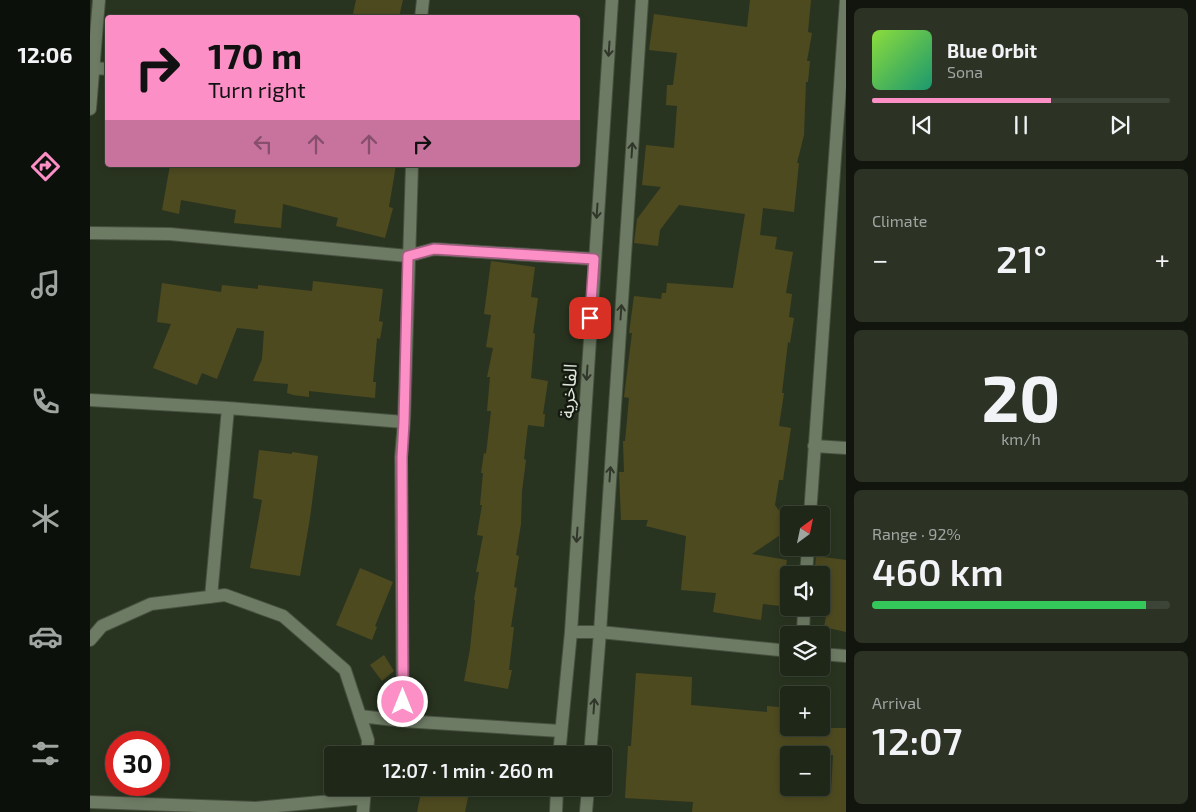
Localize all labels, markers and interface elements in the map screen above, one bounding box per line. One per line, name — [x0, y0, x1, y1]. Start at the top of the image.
text: 170 m — [208, 34, 302, 76]
icon: right — [125, 35, 190, 100]
text: Blue Orbit — [947, 39, 1037, 62]
one-way arrow — [604, 40, 613, 56]
text: 12:06 — [18, 41, 72, 67]
text: Sona — [947, 62, 983, 81]
text: Turn right — [208, 76, 306, 102]
icon: previous — [908, 111, 936, 139]
icon: pause — [1007, 111, 1035, 139]
icon: next — [1106, 111, 1134, 139]
icon: left — [249, 130, 277, 158]
icon: ahead — [302, 130, 330, 158]
icon: ahead — [355, 130, 383, 158]
icon: right — [408, 130, 436, 158]
one-way arrow — [627, 142, 636, 158]
icon: directions — [28, 149, 63, 184]
one-way arrow — [593, 202, 602, 218]
text: Climate — [872, 211, 927, 230]
text: 21° — [996, 235, 1047, 281]
text: − — [872, 242, 888, 276]
text: + — [1155, 242, 1170, 276]
icon: music — [28, 267, 63, 302]
pin — [569, 297, 611, 339]
icon: arrive — [576, 304, 604, 332]
one-way arrow — [616, 305, 626, 321]
text: 20 — [982, 357, 1060, 435]
street label: الفاخرية — [555, 363, 582, 419]
one-way arrow — [582, 365, 591, 381]
icon: phone — [28, 384, 63, 419]
text: km/h — [1001, 429, 1041, 448]
one-way arrow — [606, 467, 615, 483]
icon: climate — [28, 501, 63, 536]
north arrow — [780, 506, 830, 556]
map controls — [780, 506, 830, 796]
text: Range · 92% — [872, 524, 961, 543]
one-way arrow — [572, 527, 581, 543]
text: 460 km — [872, 548, 1004, 594]
button: sound — [780, 566, 830, 616]
icon: car — [28, 619, 63, 654]
button: layers — [780, 626, 830, 676]
position arrow — [376, 675, 428, 727]
button: + — [780, 686, 830, 736]
text: Arrival — [872, 693, 921, 712]
one-way arrow — [589, 699, 599, 715]
text: 12:07 — [872, 717, 962, 763]
speed limit sign: 30 — [105, 731, 170, 796]
icon: filters — [28, 736, 63, 771]
button: − — [780, 746, 830, 796]
text: 12:07 · 1 min · 260 m — [383, 759, 553, 782]

